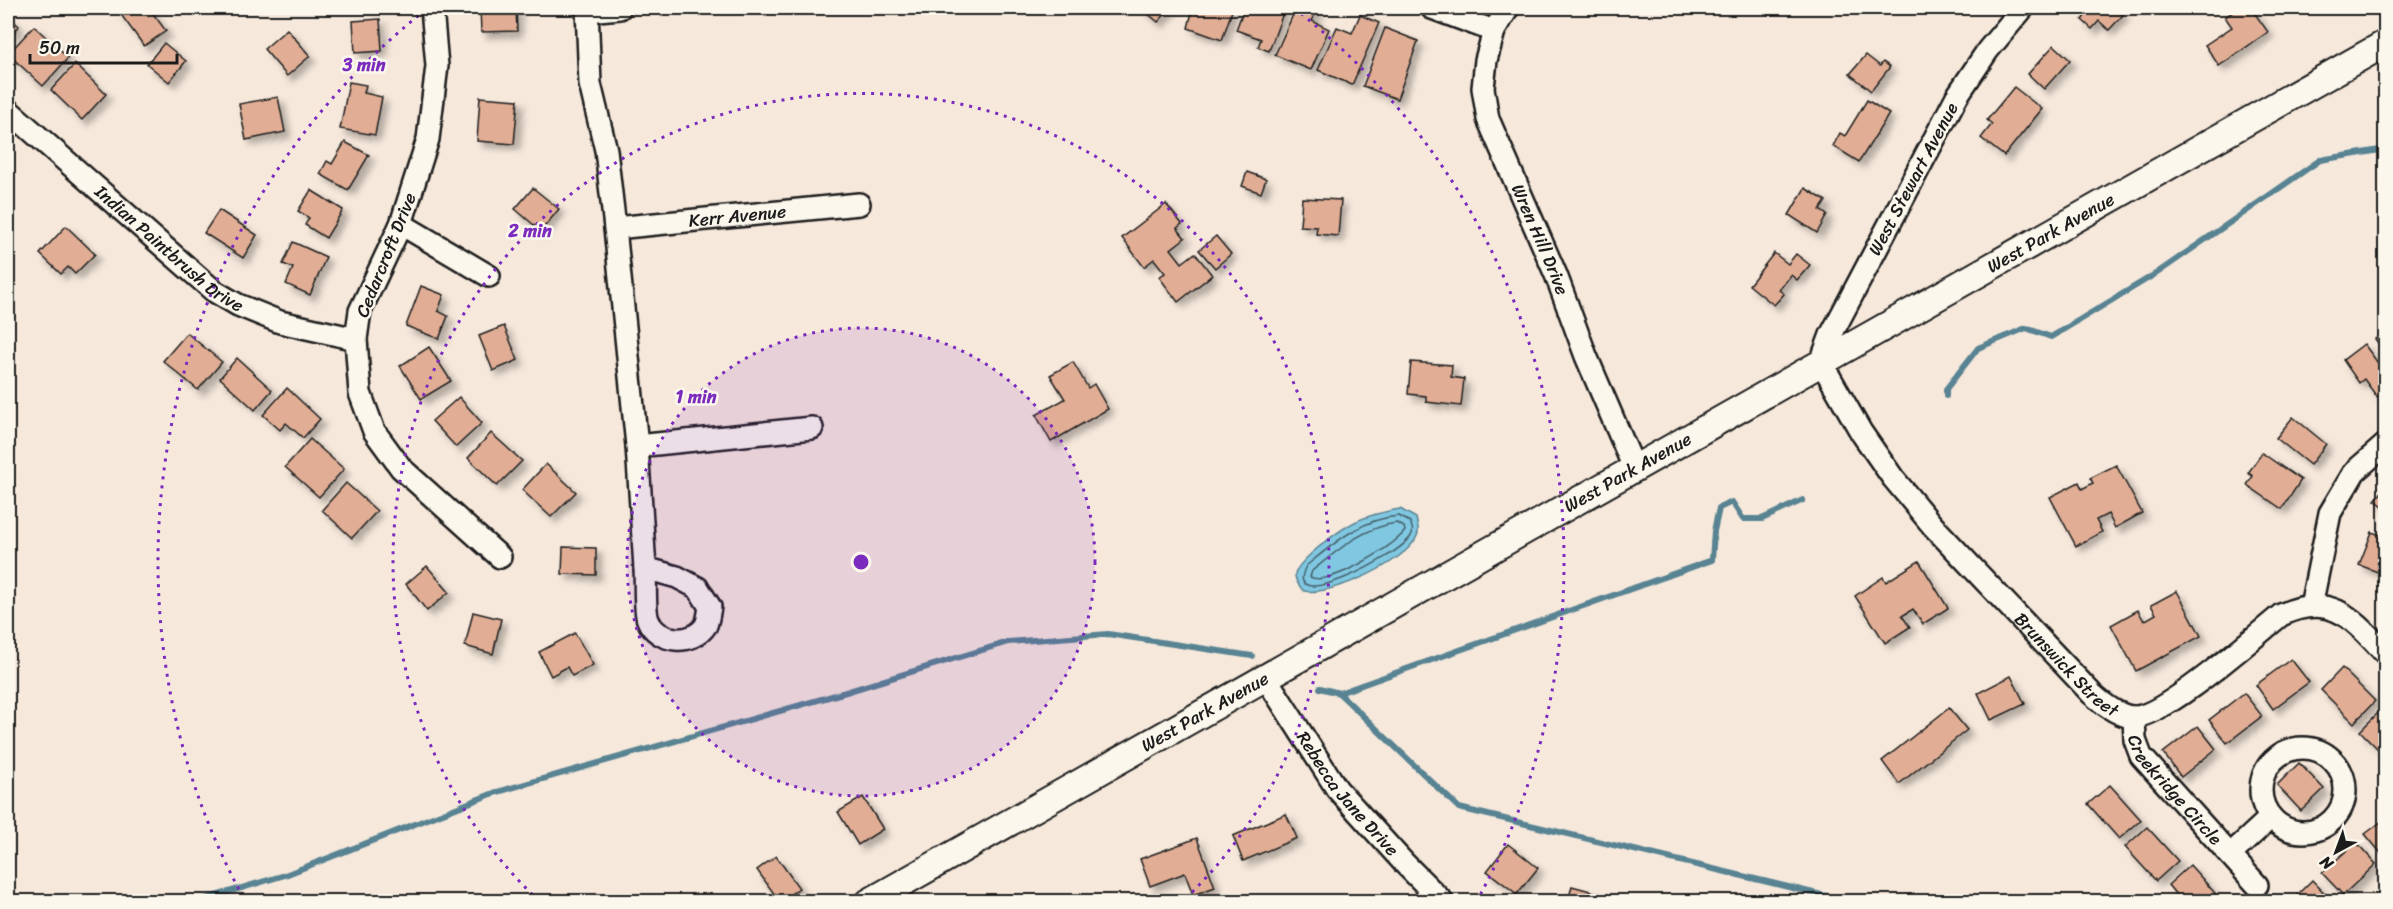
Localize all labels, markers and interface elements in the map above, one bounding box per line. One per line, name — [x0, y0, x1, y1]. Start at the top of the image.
scale bar — [30, 27, 177, 65]
text: 50 m — [39, 32, 80, 64]
text: 3 min — [341, 49, 386, 81]
street label: West Stewart Avenue — [1859, 96, 1967, 262]
street label: Indian Paintbrush Drive — [86, 176, 250, 321]
street label: Wren Hill Drive — [1502, 179, 1578, 300]
street label: West Park Avenue — [1981, 184, 2121, 282]
street label: Cedarcroft Drive — [346, 188, 426, 322]
street label: Kerr Avenue — [687, 195, 788, 237]
text: 2 min — [507, 215, 552, 247]
text: 1 min — [676, 381, 717, 413]
street label: West Park Avenue — [1558, 423, 1698, 521]
centre of rings — [851, 552, 871, 572]
street label: Brunswick Street — [2006, 605, 2125, 726]
street label: West Park Avenue — [1135, 663, 1275, 761]
street label: Rebecca Jane Drive — [1288, 725, 1407, 864]
street label: Creekridge Circle — [2118, 730, 2231, 853]
north arrow — [2306, 822, 2366, 882]
text: N — [2312, 848, 2341, 878]

